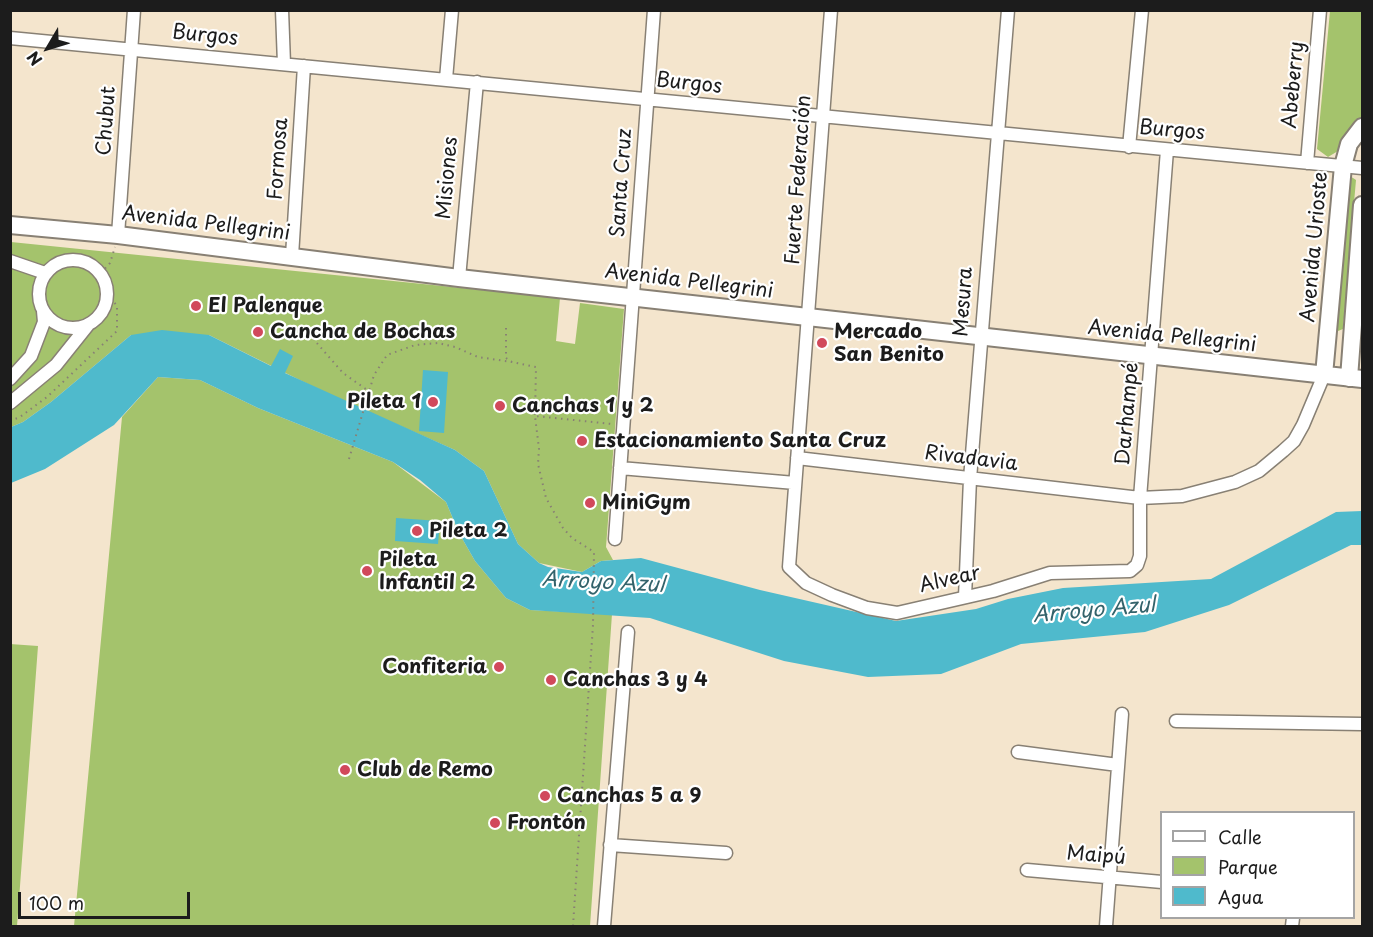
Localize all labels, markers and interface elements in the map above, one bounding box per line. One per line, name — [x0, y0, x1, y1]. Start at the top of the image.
north arrow — [18, 18, 78, 78]
street label: Burgos — [171, 21, 239, 51]
street label: Abeberry — [1278, 40, 1310, 130]
text: N — [20, 47, 47, 71]
street label: Burgos — [655, 69, 723, 99]
street label: Chubut — [93, 85, 121, 157]
street label: Fuerte Federación — [781, 94, 817, 266]
street label: Burgos — [1138, 116, 1206, 146]
street label: Formosa — [264, 117, 294, 201]
street label: Santa Cruz — [606, 128, 638, 238]
street label: Misiones — [432, 136, 464, 220]
street label: Avenida Urioste — [1296, 171, 1334, 323]
street label: Avenida Pellegrini — [120, 202, 292, 246]
street label: Avenida Pellegrini — [603, 260, 775, 304]
street label: Mesura — [950, 266, 978, 338]
place label: El Palenque — [208, 294, 323, 318]
marker: El Palenque — [189, 299, 203, 313]
street label: Avenida Pellegrini — [1086, 316, 1258, 358]
place label: Cancha de Bochas — [270, 320, 455, 344]
place label: Mercado San Benito — [834, 320, 944, 367]
marker: Cancha de Bochas — [251, 325, 265, 339]
marker: Mercado San Benito — [815, 336, 829, 350]
street label: Darhampé — [1112, 361, 1144, 467]
place label: Pileta 1 — [347, 390, 421, 414]
place label: Canchas 1 y 2 — [512, 394, 654, 418]
marker: Pileta 1 — [426, 395, 440, 409]
marker: Canchas 1 y 2 — [493, 399, 507, 413]
place label: Estacionamiento Santa Cruz — [594, 429, 886, 453]
marker: Estacionamiento Santa Cruz — [575, 434, 589, 448]
street label: Rivadavia — [923, 441, 1019, 477]
place label: MiniGym — [602, 491, 691, 515]
marker: MiniGym — [583, 496, 597, 510]
place label: Pileta 2 — [429, 519, 508, 543]
marker: Pileta 2 — [410, 524, 424, 538]
place label: Pileta Infantil 2 — [379, 548, 475, 595]
street label: Alvear — [917, 561, 983, 599]
marker: Pileta Infantil 2 — [360, 564, 374, 578]
water label: Arroyo Azul — [541, 567, 665, 599]
water label: Arroyo Azul — [1032, 593, 1156, 629]
place label: Confiteria — [382, 655, 487, 679]
marker: Confiteria — [492, 660, 506, 674]
place label: Canchas 3 y 4 — [563, 668, 708, 692]
marker: Canchas 3 y 4 — [544, 673, 558, 687]
place label: Club de Remo — [357, 758, 493, 782]
marker: Club de Remo — [338, 763, 352, 777]
place label: Canchas 5 a 9 — [557, 784, 702, 808]
marker: Canchas 5 a 9 — [538, 789, 552, 803]
place label: Frontón — [507, 811, 586, 835]
legend — [1160, 811, 1355, 919]
marker: Frontón — [488, 816, 502, 830]
text: Calle — [1218, 823, 1262, 850]
street label: Maipú — [1065, 841, 1127, 871]
text: Parque — [1218, 853, 1278, 880]
scale bar — [21, 880, 194, 918]
text: Agua — [1218, 883, 1263, 910]
text: 100 m — [29, 889, 84, 916]

